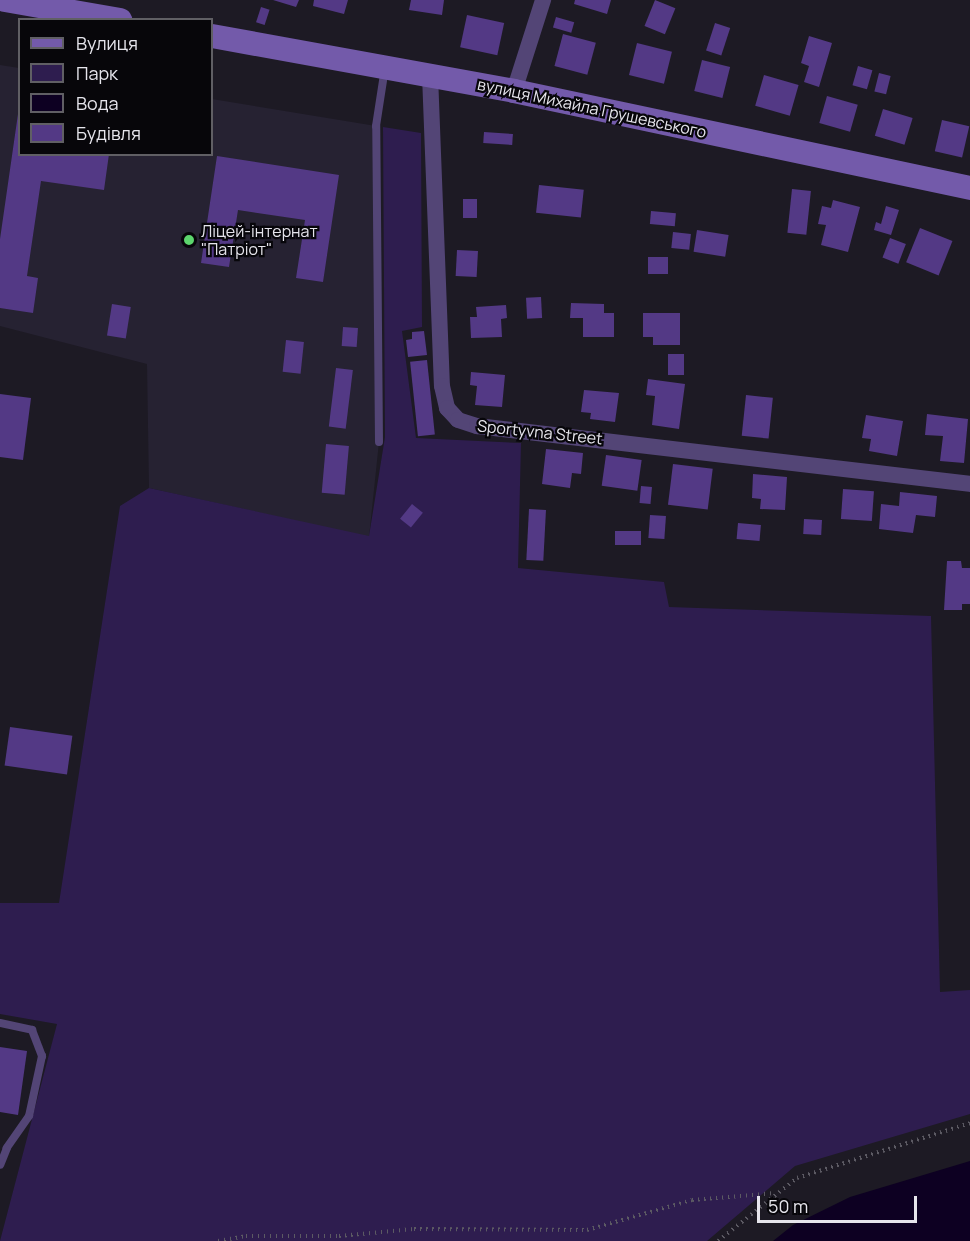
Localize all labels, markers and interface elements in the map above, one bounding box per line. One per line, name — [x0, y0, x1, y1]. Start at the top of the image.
legend — [18, 18, 213, 156]
text: Вулиця — [76, 31, 138, 55]
text: Парк — [76, 61, 118, 85]
street label: вулиця Михайла Грушевського — [476, 74, 708, 142]
text: Вода — [76, 91, 118, 115]
text: Будівля — [76, 121, 141, 145]
place label: Ліцей-інтернат "Патріот" — [201, 221, 318, 259]
marker: Ліцей-інтернат "Патріот" — [182, 233, 196, 247]
street label: Sportyvna Street — [476, 416, 604, 448]
scale bar — [760, 1184, 920, 1222]
text: 50 m — [768, 1194, 808, 1218]

